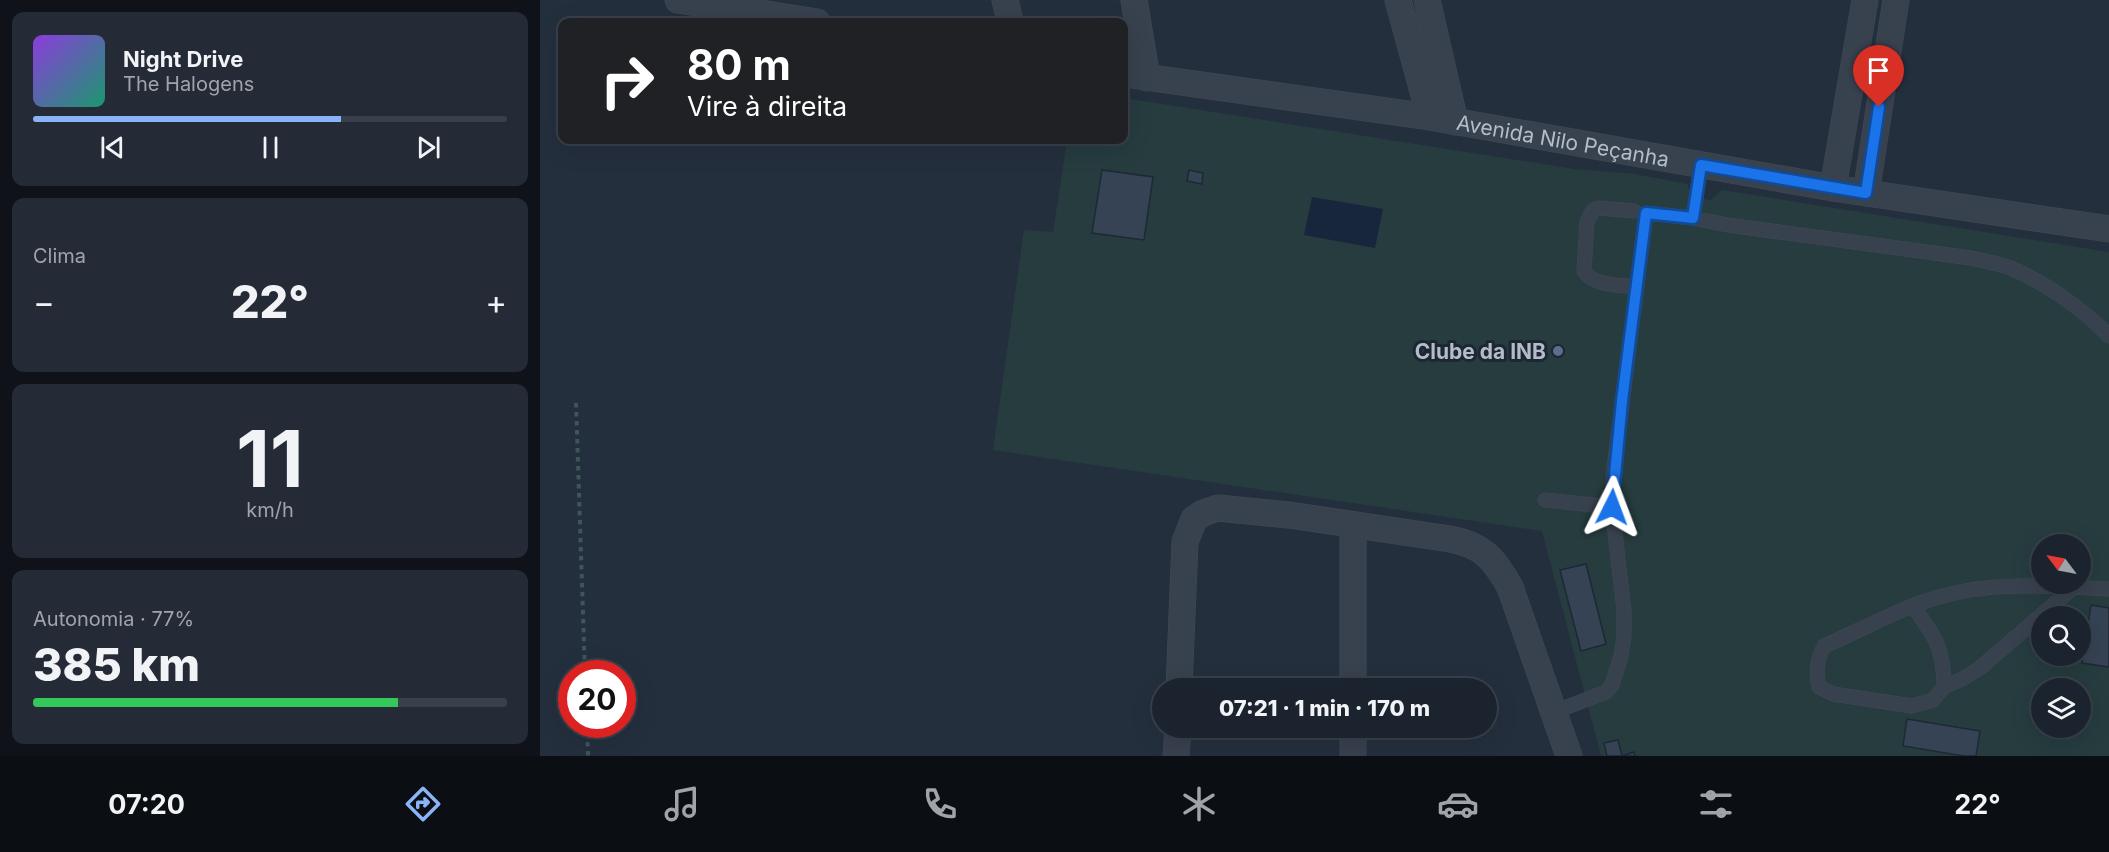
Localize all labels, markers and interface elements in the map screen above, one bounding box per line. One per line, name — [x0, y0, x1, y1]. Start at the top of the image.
text: 80 m — [687, 39, 791, 90]
icon: right — [588, 42, 666, 120]
pin — [1853, 45, 1904, 107]
text: Night Drive — [123, 46, 243, 72]
icon: arrive — [1862, 54, 1895, 87]
text: The Halogens — [123, 72, 254, 96]
text: Vire à direita — [687, 90, 847, 123]
street label: Avenida Nilo Peçanha — [1455, 109, 1671, 171]
icon: previous — [96, 131, 129, 164]
icon: pause — [254, 131, 287, 164]
icon: next — [412, 131, 445, 164]
text: Clima — [33, 244, 86, 268]
text: 22° — [231, 274, 309, 329]
text: − — [33, 282, 55, 322]
text: + — [485, 282, 507, 322]
place label: Clube da INB — [1415, 339, 1546, 364]
marker: Clube da INB — [1551, 344, 1565, 358]
text: 11 — [236, 411, 304, 506]
position arrow — [1580, 475, 1644, 539]
text: km/h — [246, 498, 294, 522]
north arrow — [2031, 534, 2091, 594]
map controls — [2031, 534, 2091, 738]
button: search — [2031, 606, 2091, 666]
text: Autonomia · 77% — [33, 607, 194, 631]
text: 385 km — [33, 637, 200, 692]
speed limit sign: 20 — [558, 660, 636, 738]
button: layers — [2031, 678, 2091, 738]
text: 07:21 · 1 min · 170 m — [1219, 695, 1430, 721]
icon: directions — [402, 783, 444, 825]
icon: music — [661, 783, 703, 825]
icon: phone — [919, 783, 961, 825]
icon: climate — [1178, 783, 1220, 825]
icon: car — [1437, 783, 1479, 825]
icon: filters — [1695, 783, 1737, 825]
text: 07:20 — [108, 788, 185, 821]
text: 22° — [1954, 788, 2001, 821]

